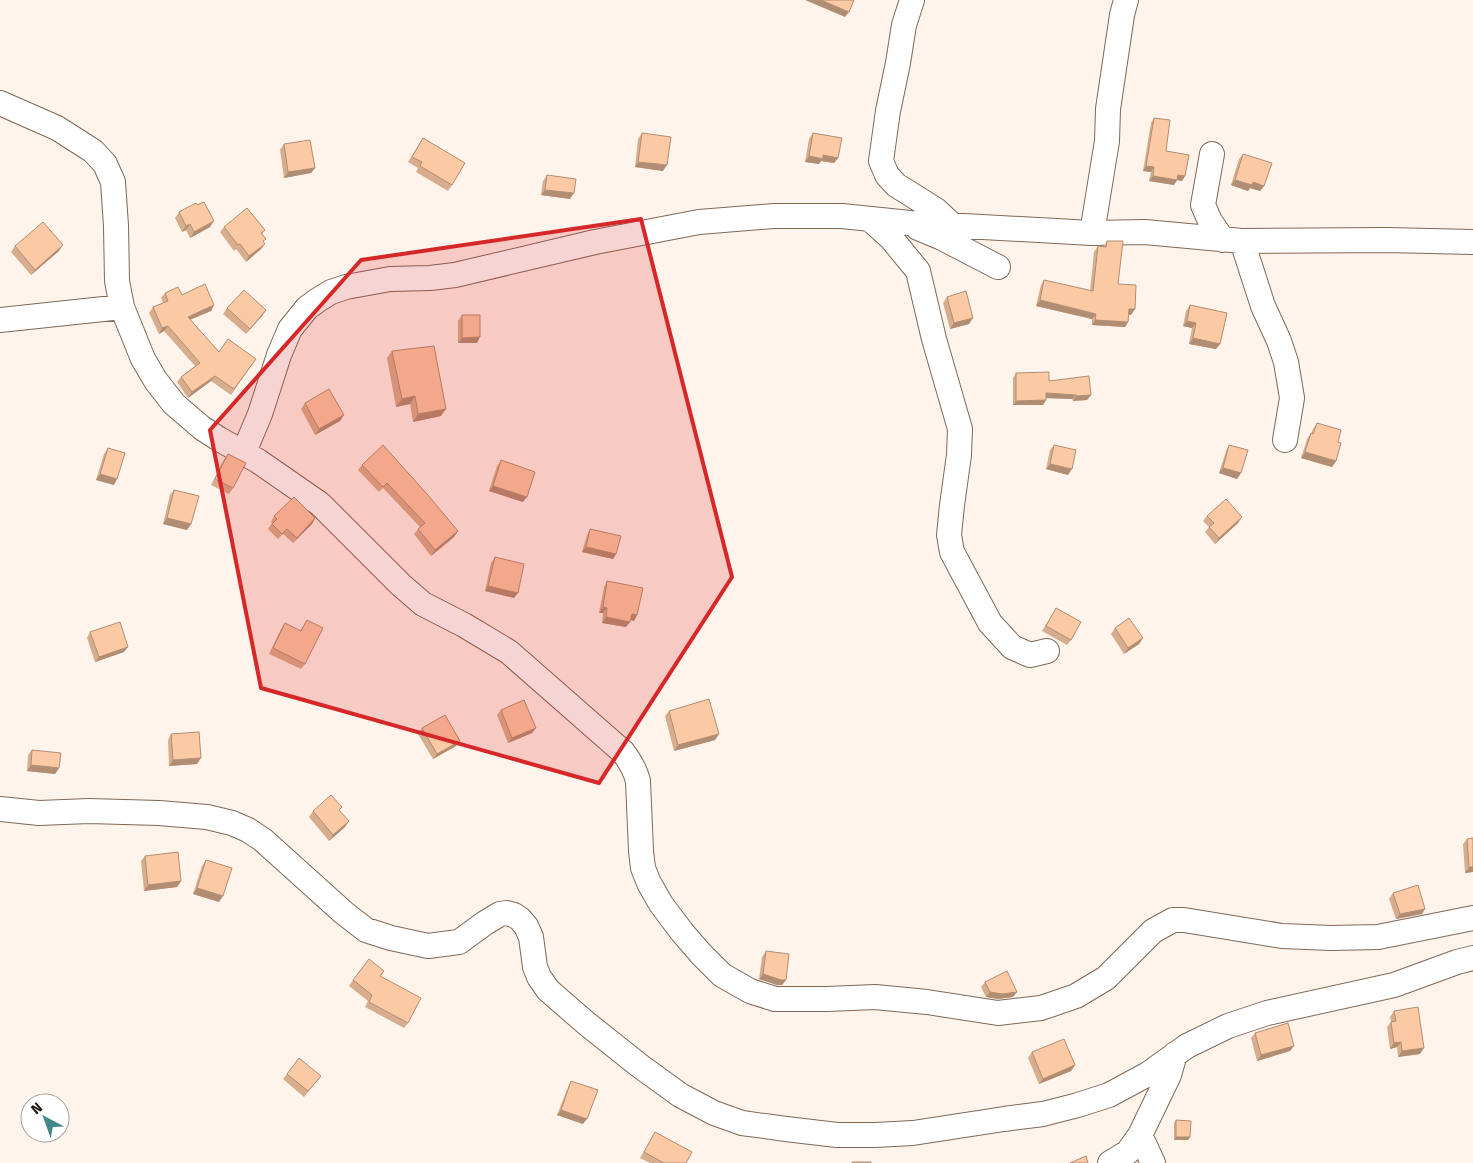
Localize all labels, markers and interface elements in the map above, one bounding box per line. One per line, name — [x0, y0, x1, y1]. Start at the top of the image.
north arrow — [20, 1093, 70, 1143]
text: N — [28, 1099, 46, 1118]

